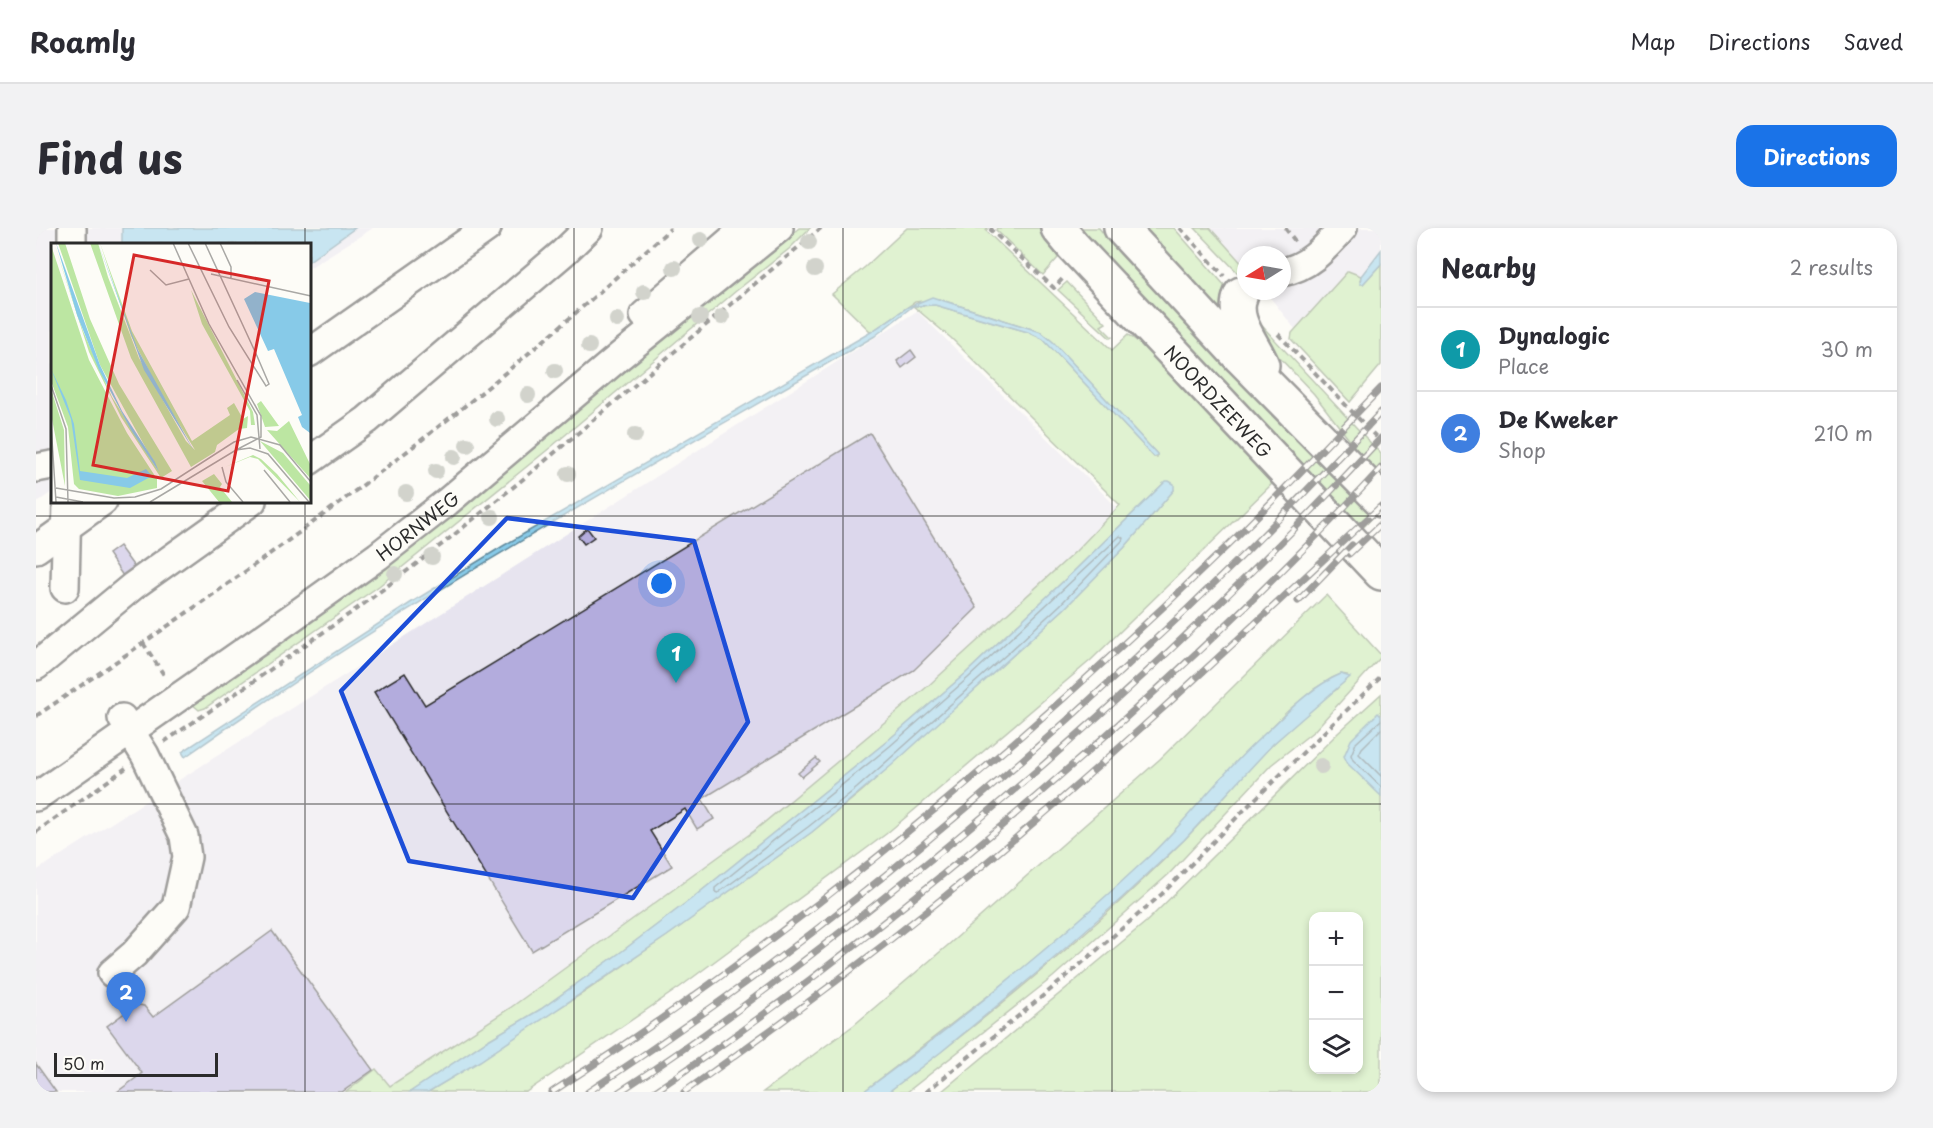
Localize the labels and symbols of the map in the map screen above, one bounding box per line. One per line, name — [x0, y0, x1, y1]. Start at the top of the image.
inset map — [51, 243, 310, 502]
north arrow — [1237, 246, 1291, 300]
street label: NOORDZEEWEG — [1159, 338, 1279, 463]
street label: HORNWEG — [370, 484, 465, 567]
your location — [647, 569, 676, 598]
pin: 1 — [656, 634, 696, 683]
pin: 2 — [106, 972, 146, 1022]
scale bar — [54, 1050, 218, 1078]

